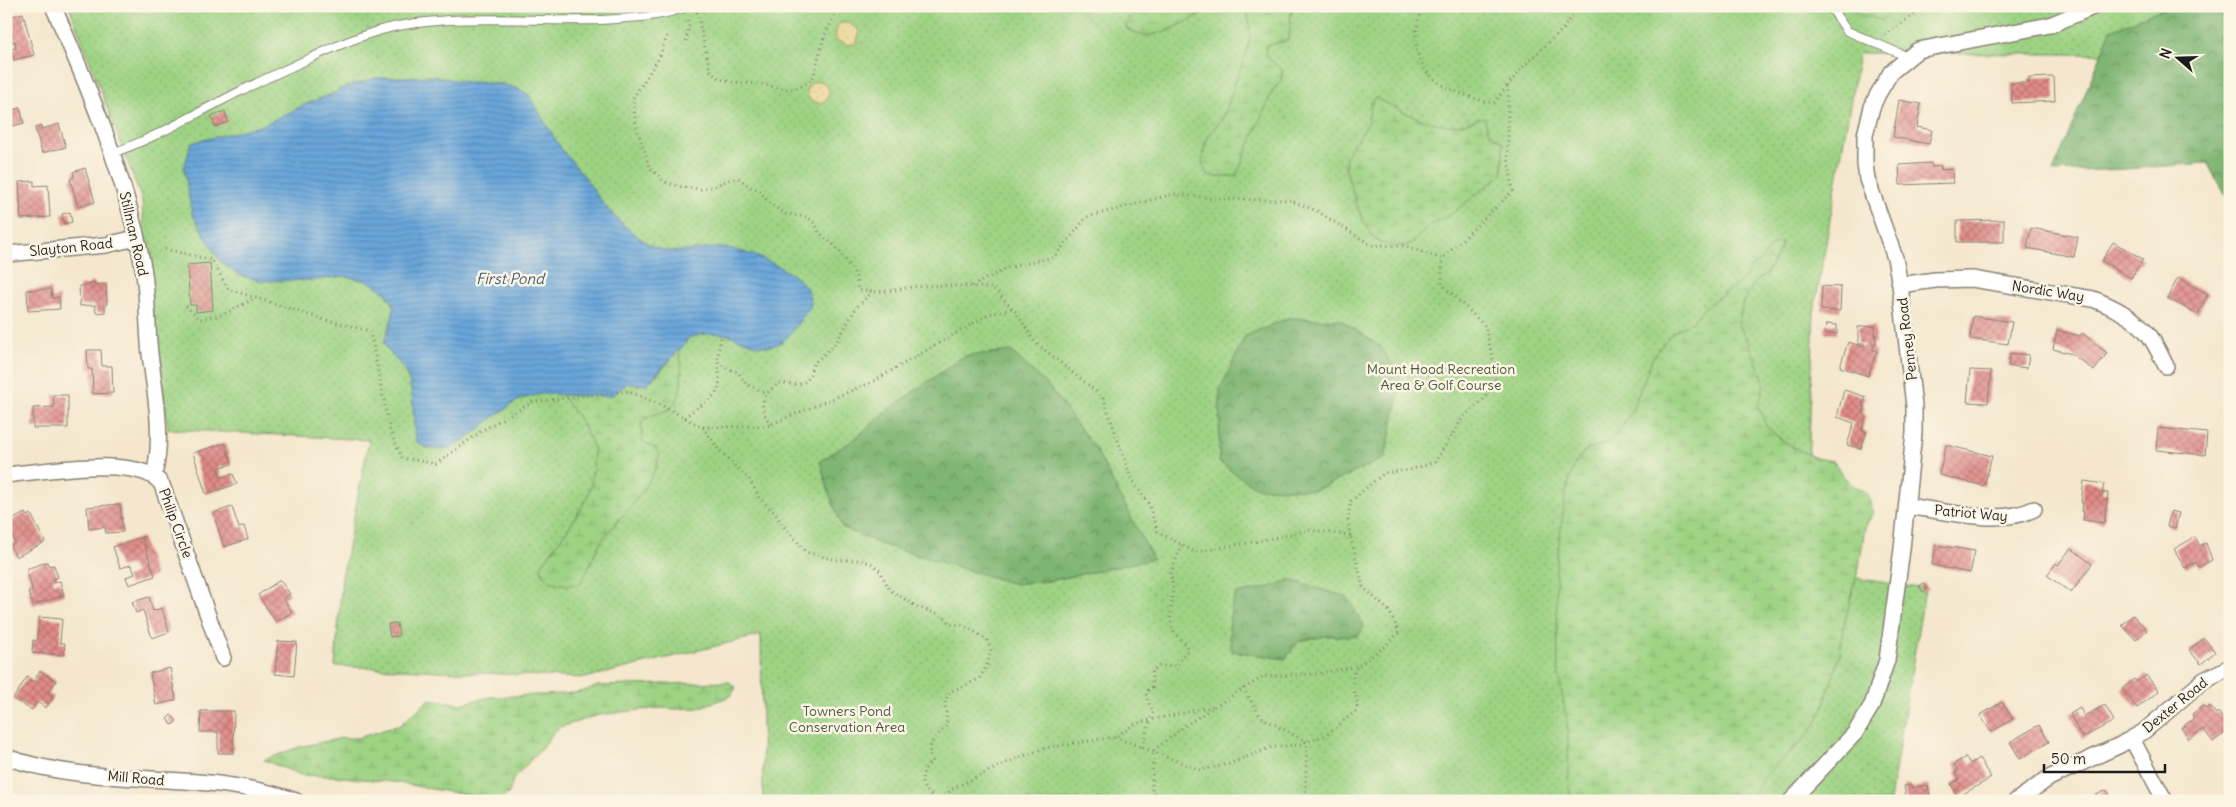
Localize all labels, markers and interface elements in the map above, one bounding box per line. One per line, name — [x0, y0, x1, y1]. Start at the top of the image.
north arrow — [2154, 32, 2204, 82]
text: N — [2156, 46, 2176, 61]
street label: Stillman Road — [116, 190, 152, 278]
street label: Slayton Road — [28, 234, 114, 260]
water label: First Pond — [476, 269, 546, 288]
street label: Nordic Way — [2011, 276, 2085, 306]
street label: Penney Road — [1893, 297, 1921, 381]
park label: Mount Hood Recreation Area & Golf Course — [1367, 360, 1515, 394]
street label: Philip Circle — [155, 486, 197, 560]
street label: Patriot Way — [1934, 501, 2008, 525]
street label: Dexter Road — [2139, 673, 2211, 737]
park label: Towners Pond Conservation Area — [789, 702, 905, 736]
scale bar — [2044, 742, 2165, 774]
text: 50 m — [2051, 749, 2086, 768]
street label: Mill Road — [107, 767, 165, 789]

